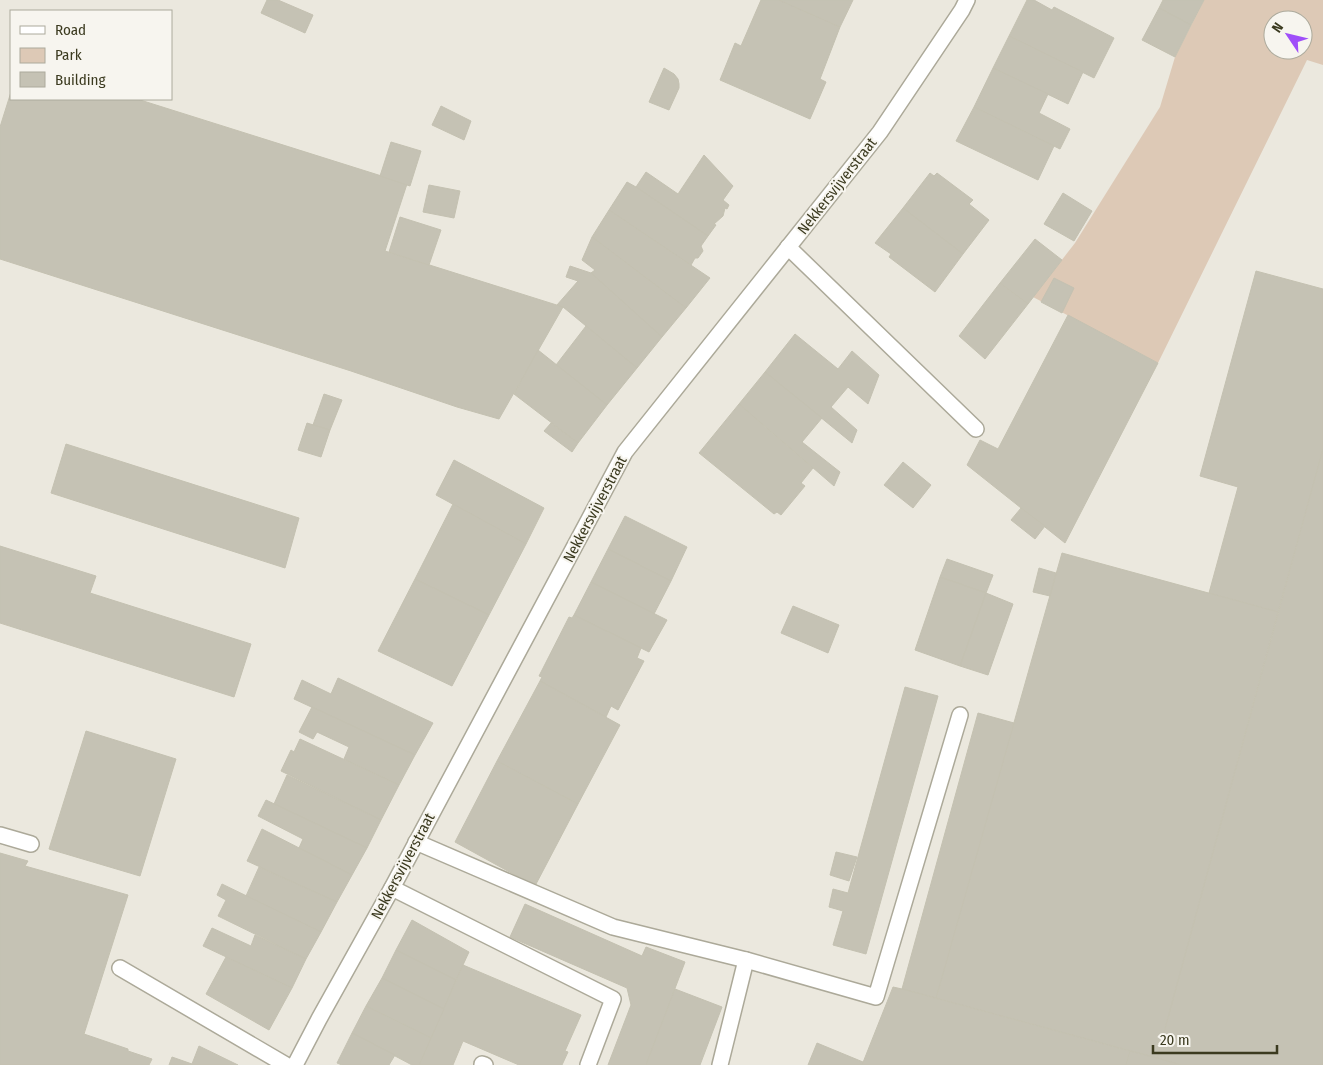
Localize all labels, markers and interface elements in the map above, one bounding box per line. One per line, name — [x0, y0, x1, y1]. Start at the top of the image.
legend — [10, 10, 172, 100]
north arrow — [1263, 10, 1313, 60]
text: N — [1268, 20, 1287, 36]
text: Road — [55, 21, 86, 39]
text: Park — [55, 46, 82, 64]
text: Building — [55, 71, 106, 89]
street label: Nekkersvijverstraat — [794, 134, 880, 238]
street label: Nekkersvijverstraat — [559, 453, 631, 565]
street label: Nekkersvijverstraat — [367, 810, 439, 922]
scale bar — [1153, 1022, 1277, 1054]
text: 20 m — [1160, 1031, 1190, 1049]

